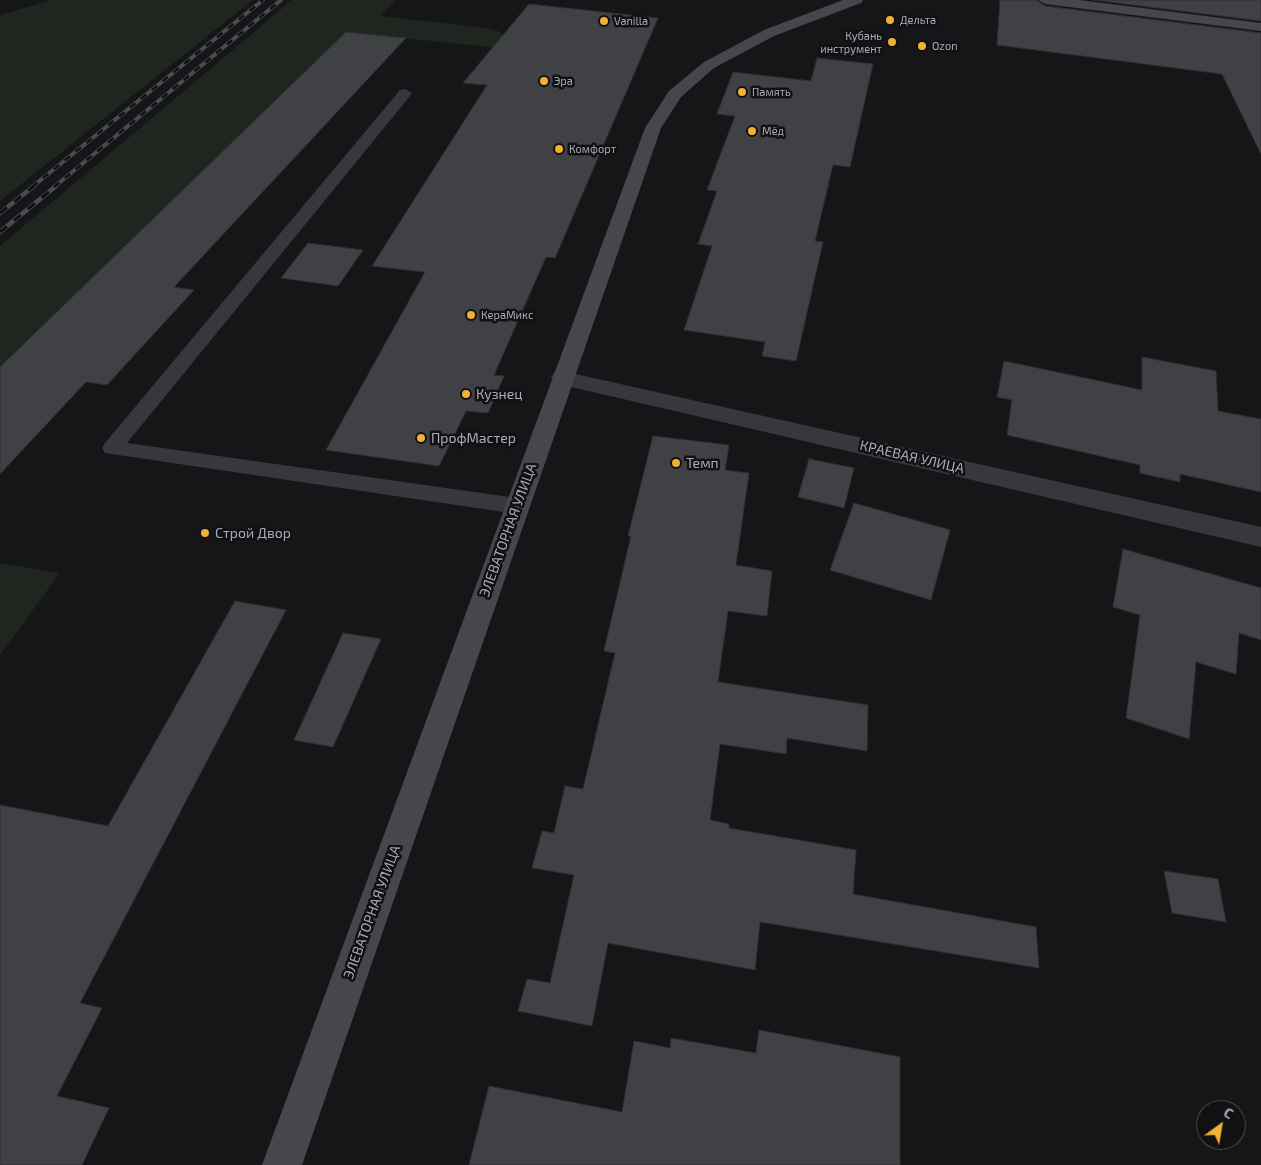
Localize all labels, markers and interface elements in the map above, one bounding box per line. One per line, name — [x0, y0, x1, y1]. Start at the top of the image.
place label: Дельта — [900, 13, 936, 27]
place label: Vanilla — [614, 14, 648, 28]
marker: Дельта — [884, 14, 896, 26]
marker: Vanilla — [598, 15, 610, 27]
place label: Кубань инструмент — [820, 29, 882, 55]
marker: Кубань инструмент — [886, 36, 898, 48]
place label: Ozon — [932, 39, 958, 53]
marker: Ozon — [916, 40, 928, 52]
place label: Эра — [554, 74, 573, 88]
marker: Эра — [538, 75, 550, 87]
place label: Память — [752, 85, 791, 99]
marker: Память — [736, 86, 748, 98]
place label: Мёд — [762, 124, 784, 138]
marker: Мёд — [746, 125, 758, 137]
place label: Комфорт — [569, 142, 616, 156]
marker: Комфорт — [553, 143, 565, 155]
place label: КераМикс — [481, 308, 533, 322]
marker: КераМикс — [465, 309, 477, 321]
place label: Кузнец — [476, 386, 523, 402]
marker: Кузнец — [460, 388, 472, 400]
place label: ПрофМастер — [431, 430, 516, 446]
marker: ПрофМастер — [415, 432, 427, 444]
street label: КРАЕВАЯ УЛИЦА — [858, 437, 966, 477]
place label: Темп — [686, 455, 719, 471]
marker: Темп — [670, 457, 682, 469]
street label: ЭЛЕВАТОРНАЯ УЛИЦА — [476, 461, 540, 599]
place label: Строй Двор — [215, 525, 291, 541]
marker: Строй Двор — [199, 527, 211, 539]
street label: ЭЛЕВАТОРНАЯ УЛИЦА — [340, 843, 404, 981]
north arrow — [1196, 1100, 1246, 1150]
text: С — [1221, 1103, 1237, 1122]

